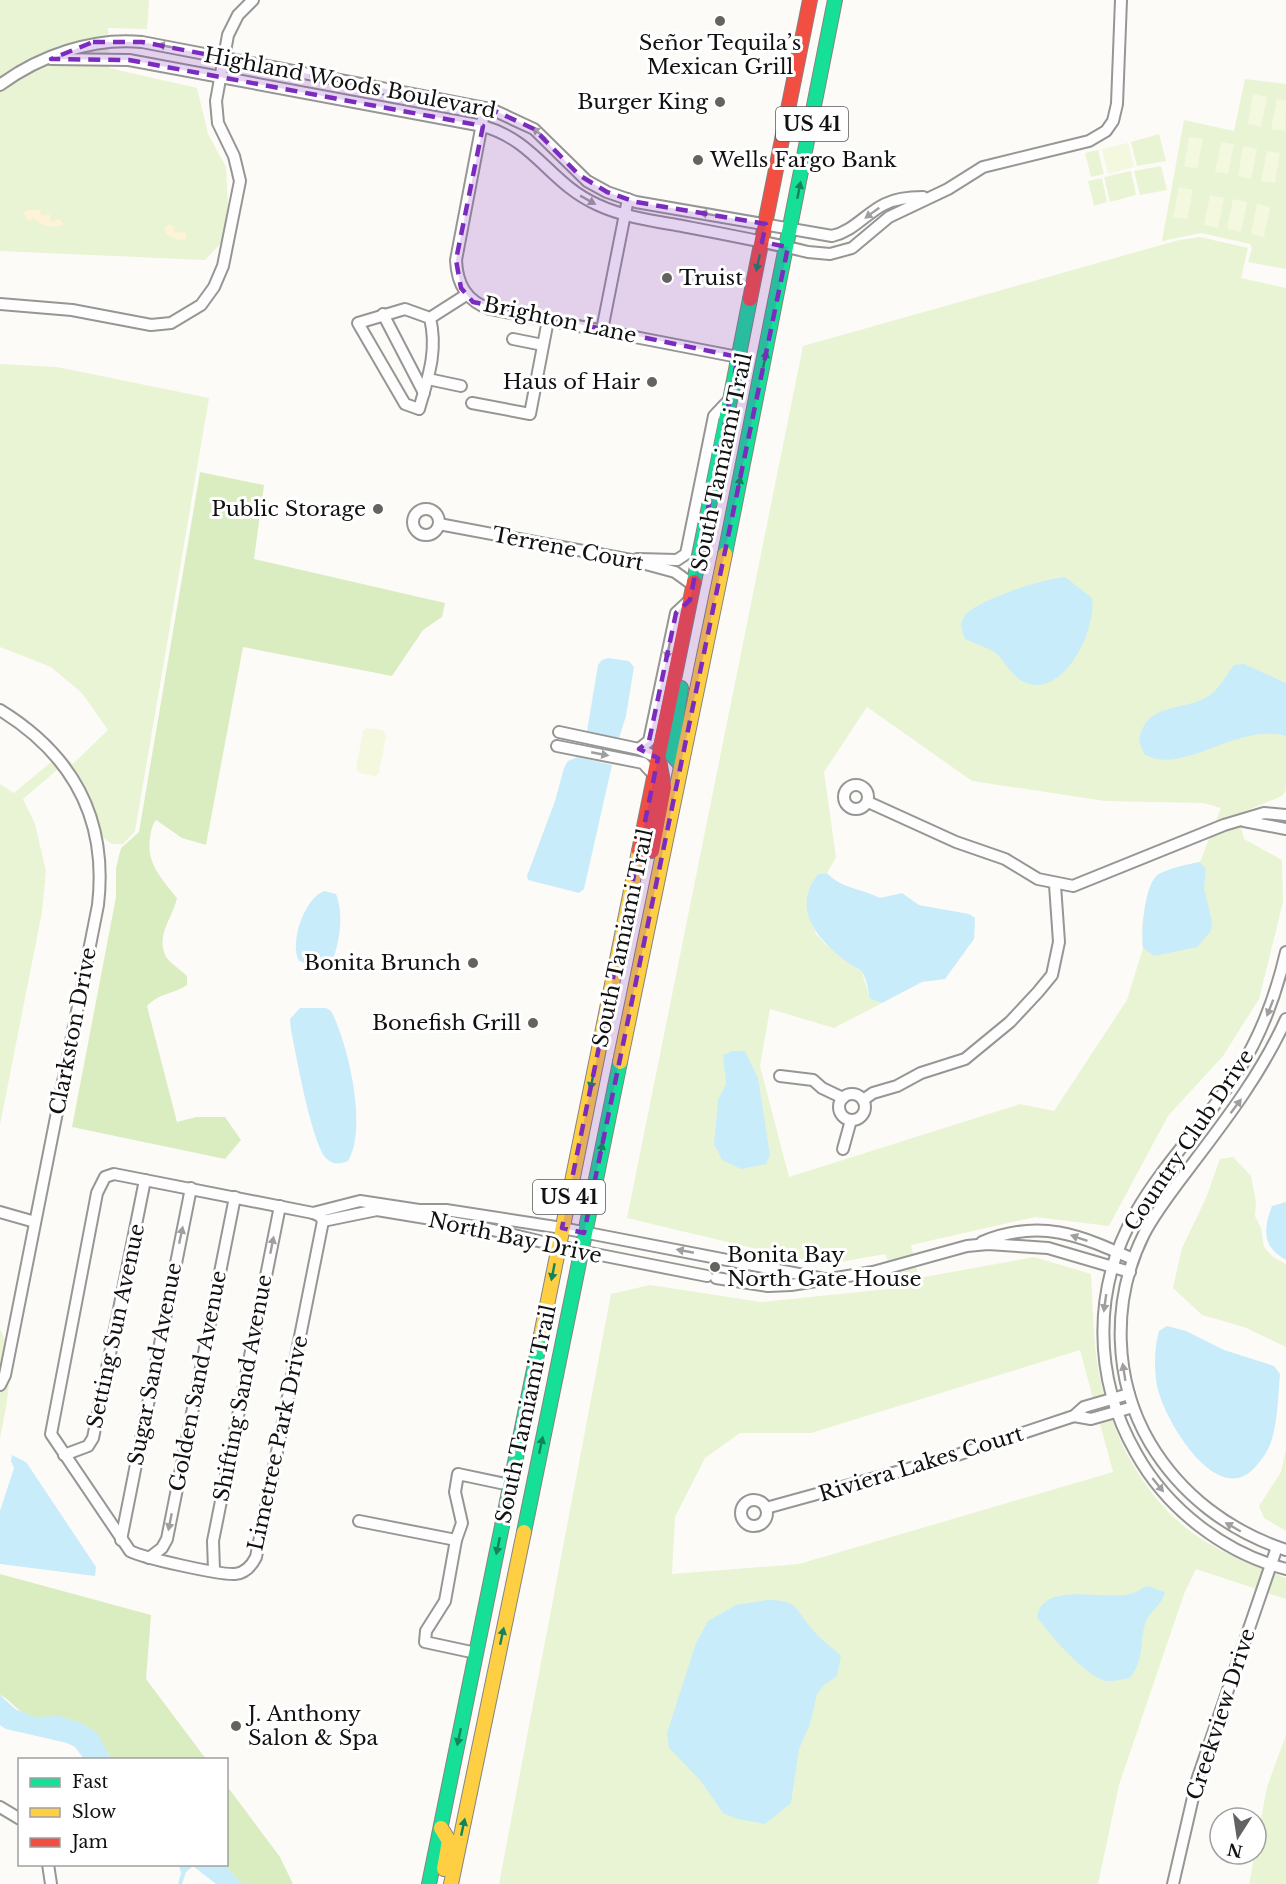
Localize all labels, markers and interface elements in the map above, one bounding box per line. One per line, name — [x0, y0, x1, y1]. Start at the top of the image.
marker: Señor Tequila’s Mexican Grill — [713, 14, 727, 28]
place label: Señor Tequila’s Mexican Grill — [639, 30, 801, 80]
one-way arrow — [156, 41, 175, 50]
street label: Highland Woods Boulevard — [202, 42, 498, 124]
place label: Burger King — [577, 89, 708, 115]
marker: Burger King — [713, 95, 727, 109]
road number: US 41 — [776, 107, 848, 141]
one-way arrow — [531, 127, 547, 140]
place label: Wells Fargo Bank — [709, 147, 897, 173]
marker: Wells Fargo Bank — [691, 153, 705, 167]
one-way arrow — [795, 180, 804, 199]
one-way arrow — [579, 195, 596, 205]
one-way arrow — [864, 207, 880, 219]
one-way arrow — [699, 209, 718, 218]
one-way arrow — [752, 254, 762, 273]
place label: Truist — [679, 265, 743, 291]
marker: Truist — [660, 271, 674, 285]
street label: Brighton Lane — [481, 291, 639, 349]
one-way arrow — [761, 349, 770, 368]
street label: South Tamiami Trail — [686, 350, 758, 574]
place label: Haus of Hair — [503, 369, 640, 395]
marker: Haus of Hair — [645, 375, 659, 389]
one-way arrow — [735, 475, 744, 494]
place label: Public Storage — [211, 496, 366, 522]
marker: Public Storage — [371, 502, 385, 516]
street label: Terrene Court — [490, 522, 646, 576]
one-way arrow — [663, 642, 672, 661]
one-way arrow — [590, 750, 609, 760]
street label: South Tamiami Trail — [587, 826, 659, 1050]
street label: Clarkston Drive — [44, 945, 102, 1117]
place label: Bonita Brunch — [304, 950, 461, 976]
marker: Bonita Brunch — [466, 956, 480, 970]
one-way arrow — [1264, 999, 1274, 1017]
place label: Bonefish Grill — [372, 1010, 521, 1036]
marker: Bonefish Grill — [526, 1016, 540, 1030]
street label: Country Club Drive — [1119, 1044, 1259, 1236]
one-way arrow — [587, 1072, 596, 1091]
one-way arrow — [1230, 1098, 1242, 1113]
one-way arrow — [597, 1141, 606, 1160]
road number: US 41 — [533, 1180, 605, 1214]
street label: North Bay Drive — [426, 1207, 604, 1269]
street label: Setting Sun Avenue — [82, 1221, 150, 1431]
one-way arrow — [177, 1225, 186, 1244]
one-way arrow — [1070, 1232, 1088, 1242]
one-way arrow — [268, 1235, 277, 1254]
place label: Bonita Bay North Gate House — [727, 1242, 922, 1292]
one-way arrow — [675, 1246, 694, 1255]
street label: Sugar Sand Avenue — [123, 1260, 187, 1468]
marker: Bonita Bay North Gate House — [708, 1260, 722, 1274]
one-way arrow — [548, 1263, 557, 1282]
street label: Golden Sand Avenue — [164, 1268, 232, 1494]
street label: Shifting Sand Avenue — [208, 1272, 278, 1504]
one-way arrow — [1100, 1294, 1109, 1313]
street label: South Tamiami Trail — [490, 1302, 562, 1526]
street label: Limetree Park Drive — [242, 1333, 314, 1553]
one-way arrow — [1120, 1362, 1129, 1381]
street label: Riviera Lakes Court — [816, 1421, 1026, 1507]
one-way arrow — [537, 1435, 546, 1454]
one-way arrow — [1151, 1477, 1164, 1493]
one-way arrow — [165, 1513, 174, 1532]
one-way arrow — [1225, 1521, 1241, 1532]
one-way arrow — [493, 1537, 502, 1556]
street label: Creekview Drive — [1181, 1625, 1261, 1803]
one-way arrow — [498, 1626, 507, 1645]
place label: J. Anthony Salon & Spa — [245, 1701, 378, 1751]
marker: J. Anthony Salon & Spa — [229, 1719, 243, 1733]
one-way arrow — [454, 1728, 463, 1747]
legend — [18, 1758, 228, 1866]
text: Fast — [72, 1771, 109, 1793]
text: Slow — [72, 1801, 117, 1823]
north arrow — [1208, 1806, 1268, 1866]
one-way arrow — [459, 1817, 468, 1836]
text: Jam — [70, 1831, 108, 1853]
text: N — [1225, 1839, 1244, 1862]

